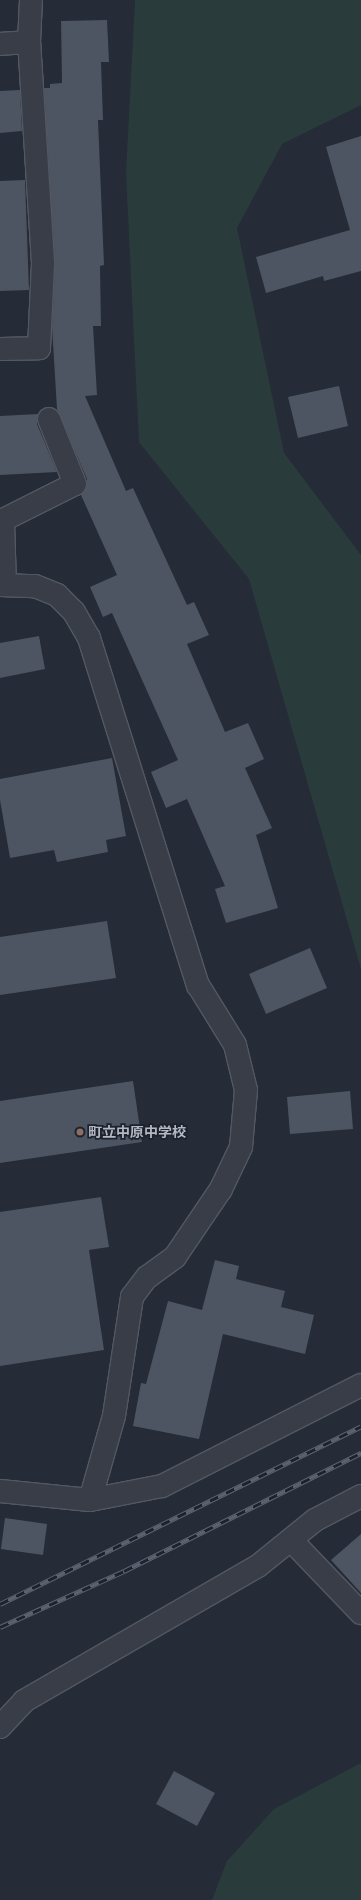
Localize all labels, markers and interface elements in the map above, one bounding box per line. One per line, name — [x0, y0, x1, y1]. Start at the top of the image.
place label: 町立中原中学校 — [88, 1124, 186, 1140]
marker: 町立中原中学校 — [75, 1127, 85, 1137]

